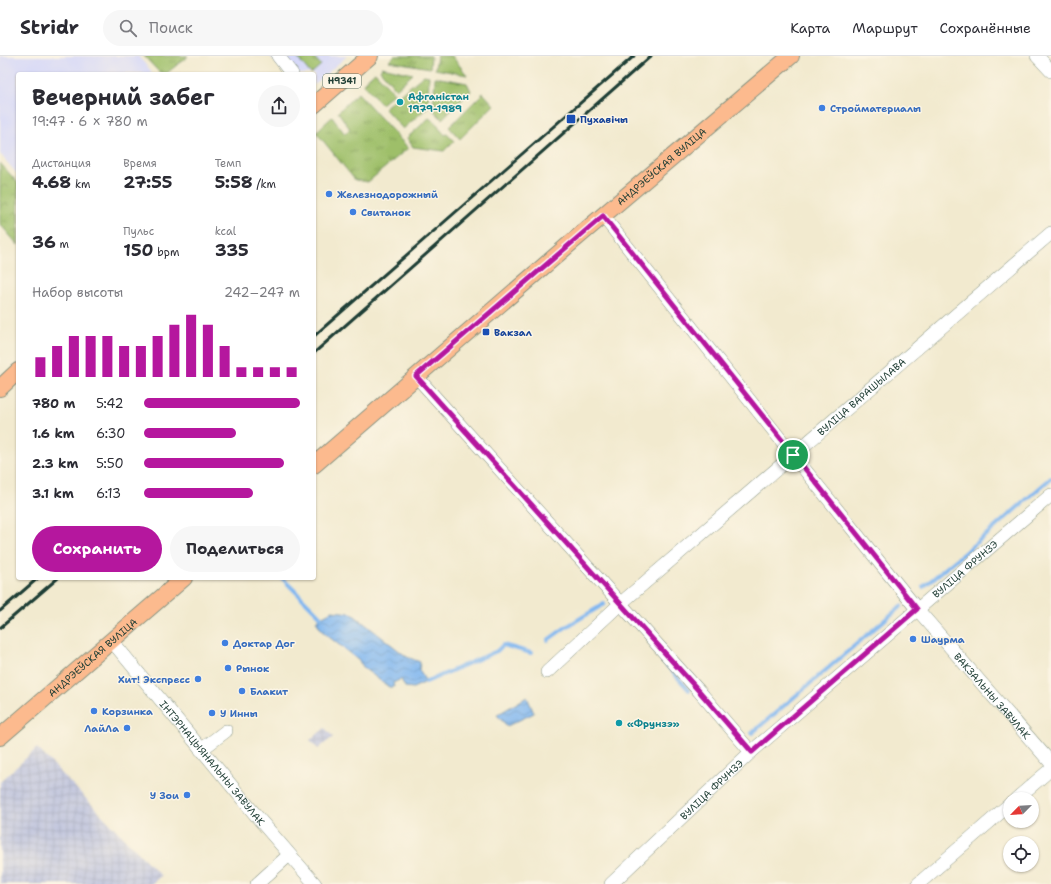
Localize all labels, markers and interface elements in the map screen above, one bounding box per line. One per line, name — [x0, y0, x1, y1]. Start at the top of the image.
search box — [103, 10, 383, 46]
text: Stridr — [20, 15, 79, 40]
icon: search — [117, 17, 139, 39]
text: Поиск — [149, 18, 193, 38]
text: Карта — [790, 19, 830, 37]
text: Маршрут — [852, 19, 918, 37]
text: Сохранённые — [940, 19, 1031, 37]
road number: Н9341 — [323, 74, 361, 88]
text: Вечерний забег — [32, 83, 214, 112]
button: share — [258, 85, 300, 127]
place label: Афганістан 1979-1989 — [408, 90, 469, 115]
marker: Афганістан 1979-1989 — [395, 97, 405, 107]
place label: Стройматериалы — [830, 102, 921, 115]
marker: Стройматериалы — [817, 103, 827, 113]
text: 19:47 · 6 × 780 m — [32, 113, 148, 130]
marker: Пухавічы — [565, 113, 577, 125]
place label: Пухавічы — [580, 113, 628, 126]
street label: АНДРЭЕЎСКАЯ ВУЛІЦА — [614, 125, 709, 208]
text: Дистанция — [32, 156, 91, 171]
text: Время — [123, 156, 157, 171]
text: Темп — [215, 156, 241, 171]
text: 4.68 — [32, 171, 71, 193]
text: 27:55 — [123, 171, 172, 193]
text: 5:58 — [215, 171, 253, 193]
text: km — [71, 177, 91, 192]
text: /km — [253, 177, 276, 192]
place label: Железнодорожный — [337, 188, 438, 201]
marker: Железнодорожный — [324, 189, 334, 199]
place label: Свитанок — [361, 206, 411, 219]
marker: Свитанок — [348, 207, 358, 217]
text: Пульс — [123, 224, 154, 239]
text: kcal — [215, 224, 236, 239]
text: 36 — [32, 231, 56, 253]
text: m — [56, 237, 69, 252]
text: 150 — [123, 239, 153, 261]
text: 335 — [215, 239, 249, 261]
text: bpm — [153, 245, 179, 260]
text: Набор высоты — [32, 284, 123, 301]
text: 242–247 m — [224, 284, 300, 301]
place label: Вакзал — [494, 326, 532, 339]
marker: Вакзал — [481, 327, 491, 337]
street label: ВУЛІЦА ВАРАШЫЛАВА — [815, 355, 908, 438]
text: 780 m — [32, 395, 75, 412]
text: 5:42 — [96, 395, 124, 412]
text: 1.6 km — [32, 425, 75, 442]
text: 6:30 — [96, 425, 125, 442]
pin — [776, 438, 810, 472]
icon: arrive — [782, 444, 804, 466]
text: 2.3 km — [32, 455, 78, 472]
text: 5:50 — [96, 455, 124, 472]
text: 3.1 km — [32, 485, 74, 502]
text: 6:13 — [96, 485, 121, 502]
button: Сохранить — [32, 526, 162, 572]
button: Поделиться — [170, 526, 300, 572]
street label: ВУЛІЦА ФРУНЗЭ — [930, 537, 1001, 601]
street label: АНДРЭЕЎСКАЯ ВУЛІЦА — [45, 616, 140, 700]
place label: Шаурма — [921, 633, 965, 646]
marker: Шаурма — [908, 634, 918, 644]
place label: Доктар Дог — [233, 637, 296, 650]
marker: Доктар Дог — [220, 638, 230, 648]
street label: ВАКЗАЛЬНЫ ЗАВУЛАК — [951, 650, 1034, 742]
place label: Рынок — [236, 662, 270, 675]
marker: Рынок — [223, 663, 233, 673]
place label: Хит! Экспресс — [118, 673, 190, 686]
marker: Хит! Экспресс — [193, 674, 203, 684]
place label: Блакит — [250, 685, 288, 698]
marker: Блакит — [237, 686, 247, 696]
street label: ІНТЭРНАЦЫЯНАЛЬНЫ ЗАВУЛАК — [157, 698, 268, 829]
place label: Корзинка — [102, 705, 153, 718]
marker: Корзинка — [89, 706, 99, 716]
place label: У Инны — [220, 707, 258, 720]
marker: У Инны — [207, 708, 217, 718]
place label: «Фрунзэ» — [627, 717, 680, 730]
marker: «Фрунзэ» — [614, 718, 624, 728]
place label: ЛайЛа — [84, 722, 119, 735]
marker: ЛайЛа — [122, 723, 132, 733]
street label: ВУЛІЦА ФРУНЗЭ — [677, 756, 747, 823]
place label: У Зои — [150, 789, 179, 802]
marker: У Зои — [182, 790, 192, 800]
north arrow — [1003, 792, 1039, 828]
map controls — [1003, 792, 1039, 872]
button: locate — [1003, 836, 1039, 872]

